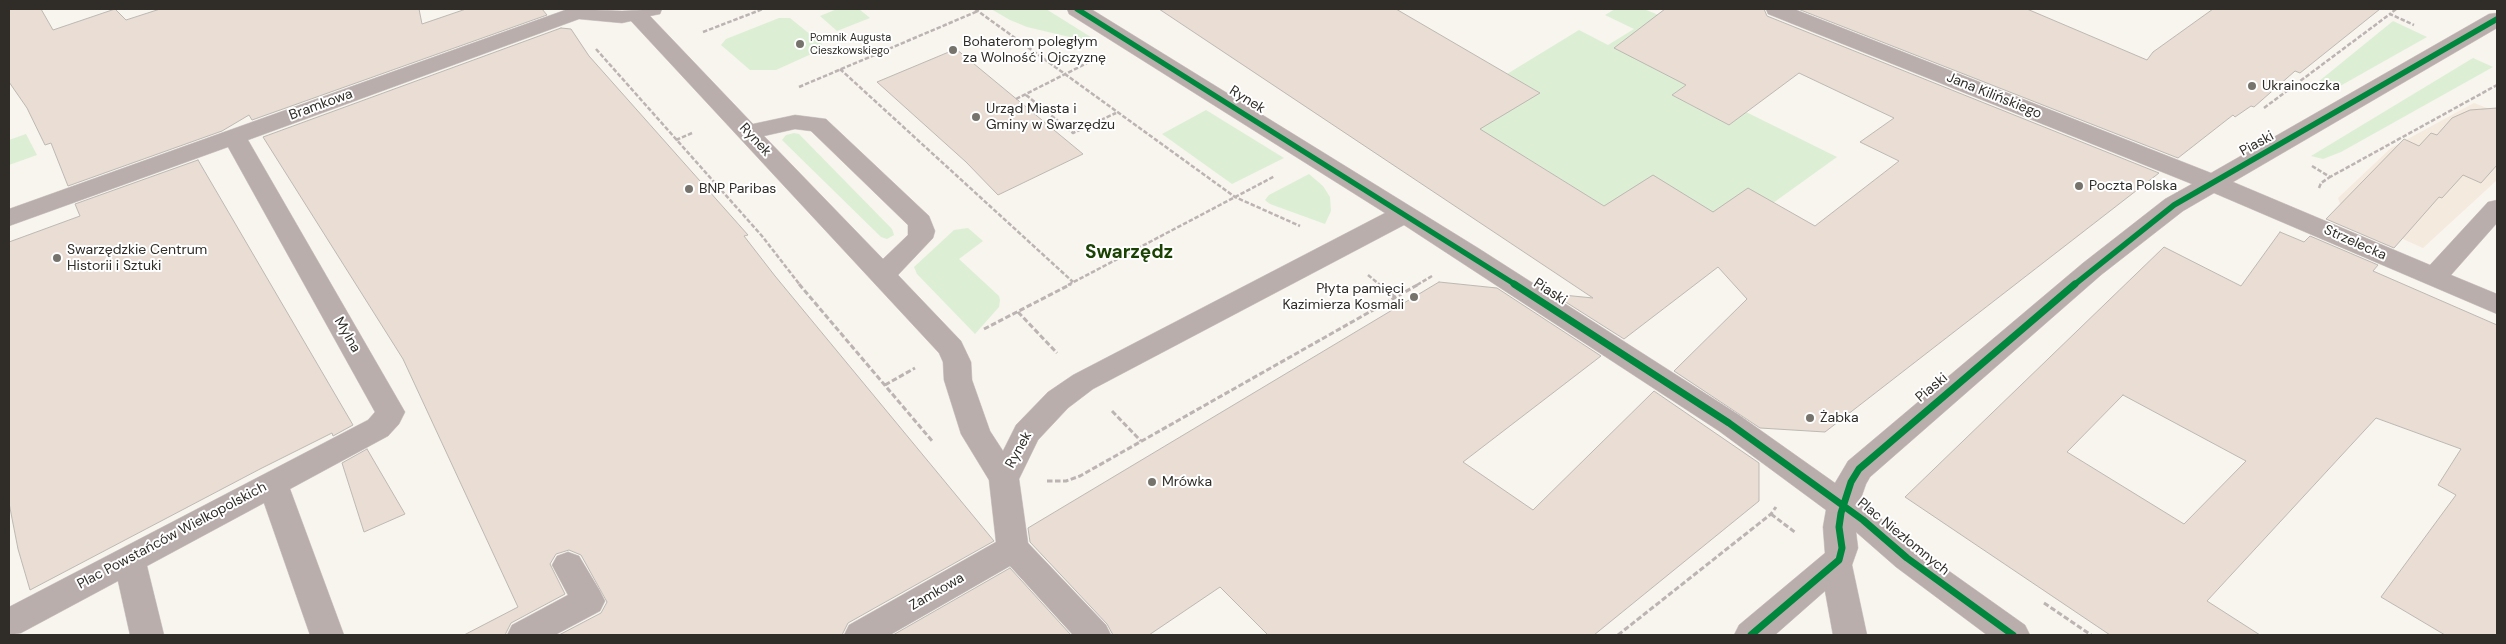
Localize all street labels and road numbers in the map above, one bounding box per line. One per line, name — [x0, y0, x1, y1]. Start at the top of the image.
street label: Jana Kilińskiego — [1944, 69, 2044, 123]
street label: Rynek — [1226, 83, 1268, 117]
street label: Bramkowa — [287, 86, 355, 124]
street label: Rynek — [736, 120, 774, 160]
street label: Piaski — [2237, 128, 2277, 160]
street label: Strzelecka — [2321, 222, 2389, 264]
street label: Piaski — [1530, 275, 1570, 309]
street label: Mylna — [330, 314, 364, 356]
street label: Piaski — [1913, 370, 1951, 406]
street label: Rynek — [1002, 429, 1036, 471]
street label: Plac Powstańców Wielkopolskich — [75, 479, 269, 593]
street label: Plac Niezłomnych — [1854, 495, 1952, 579]
street label: Zamkowa — [907, 570, 967, 614]

